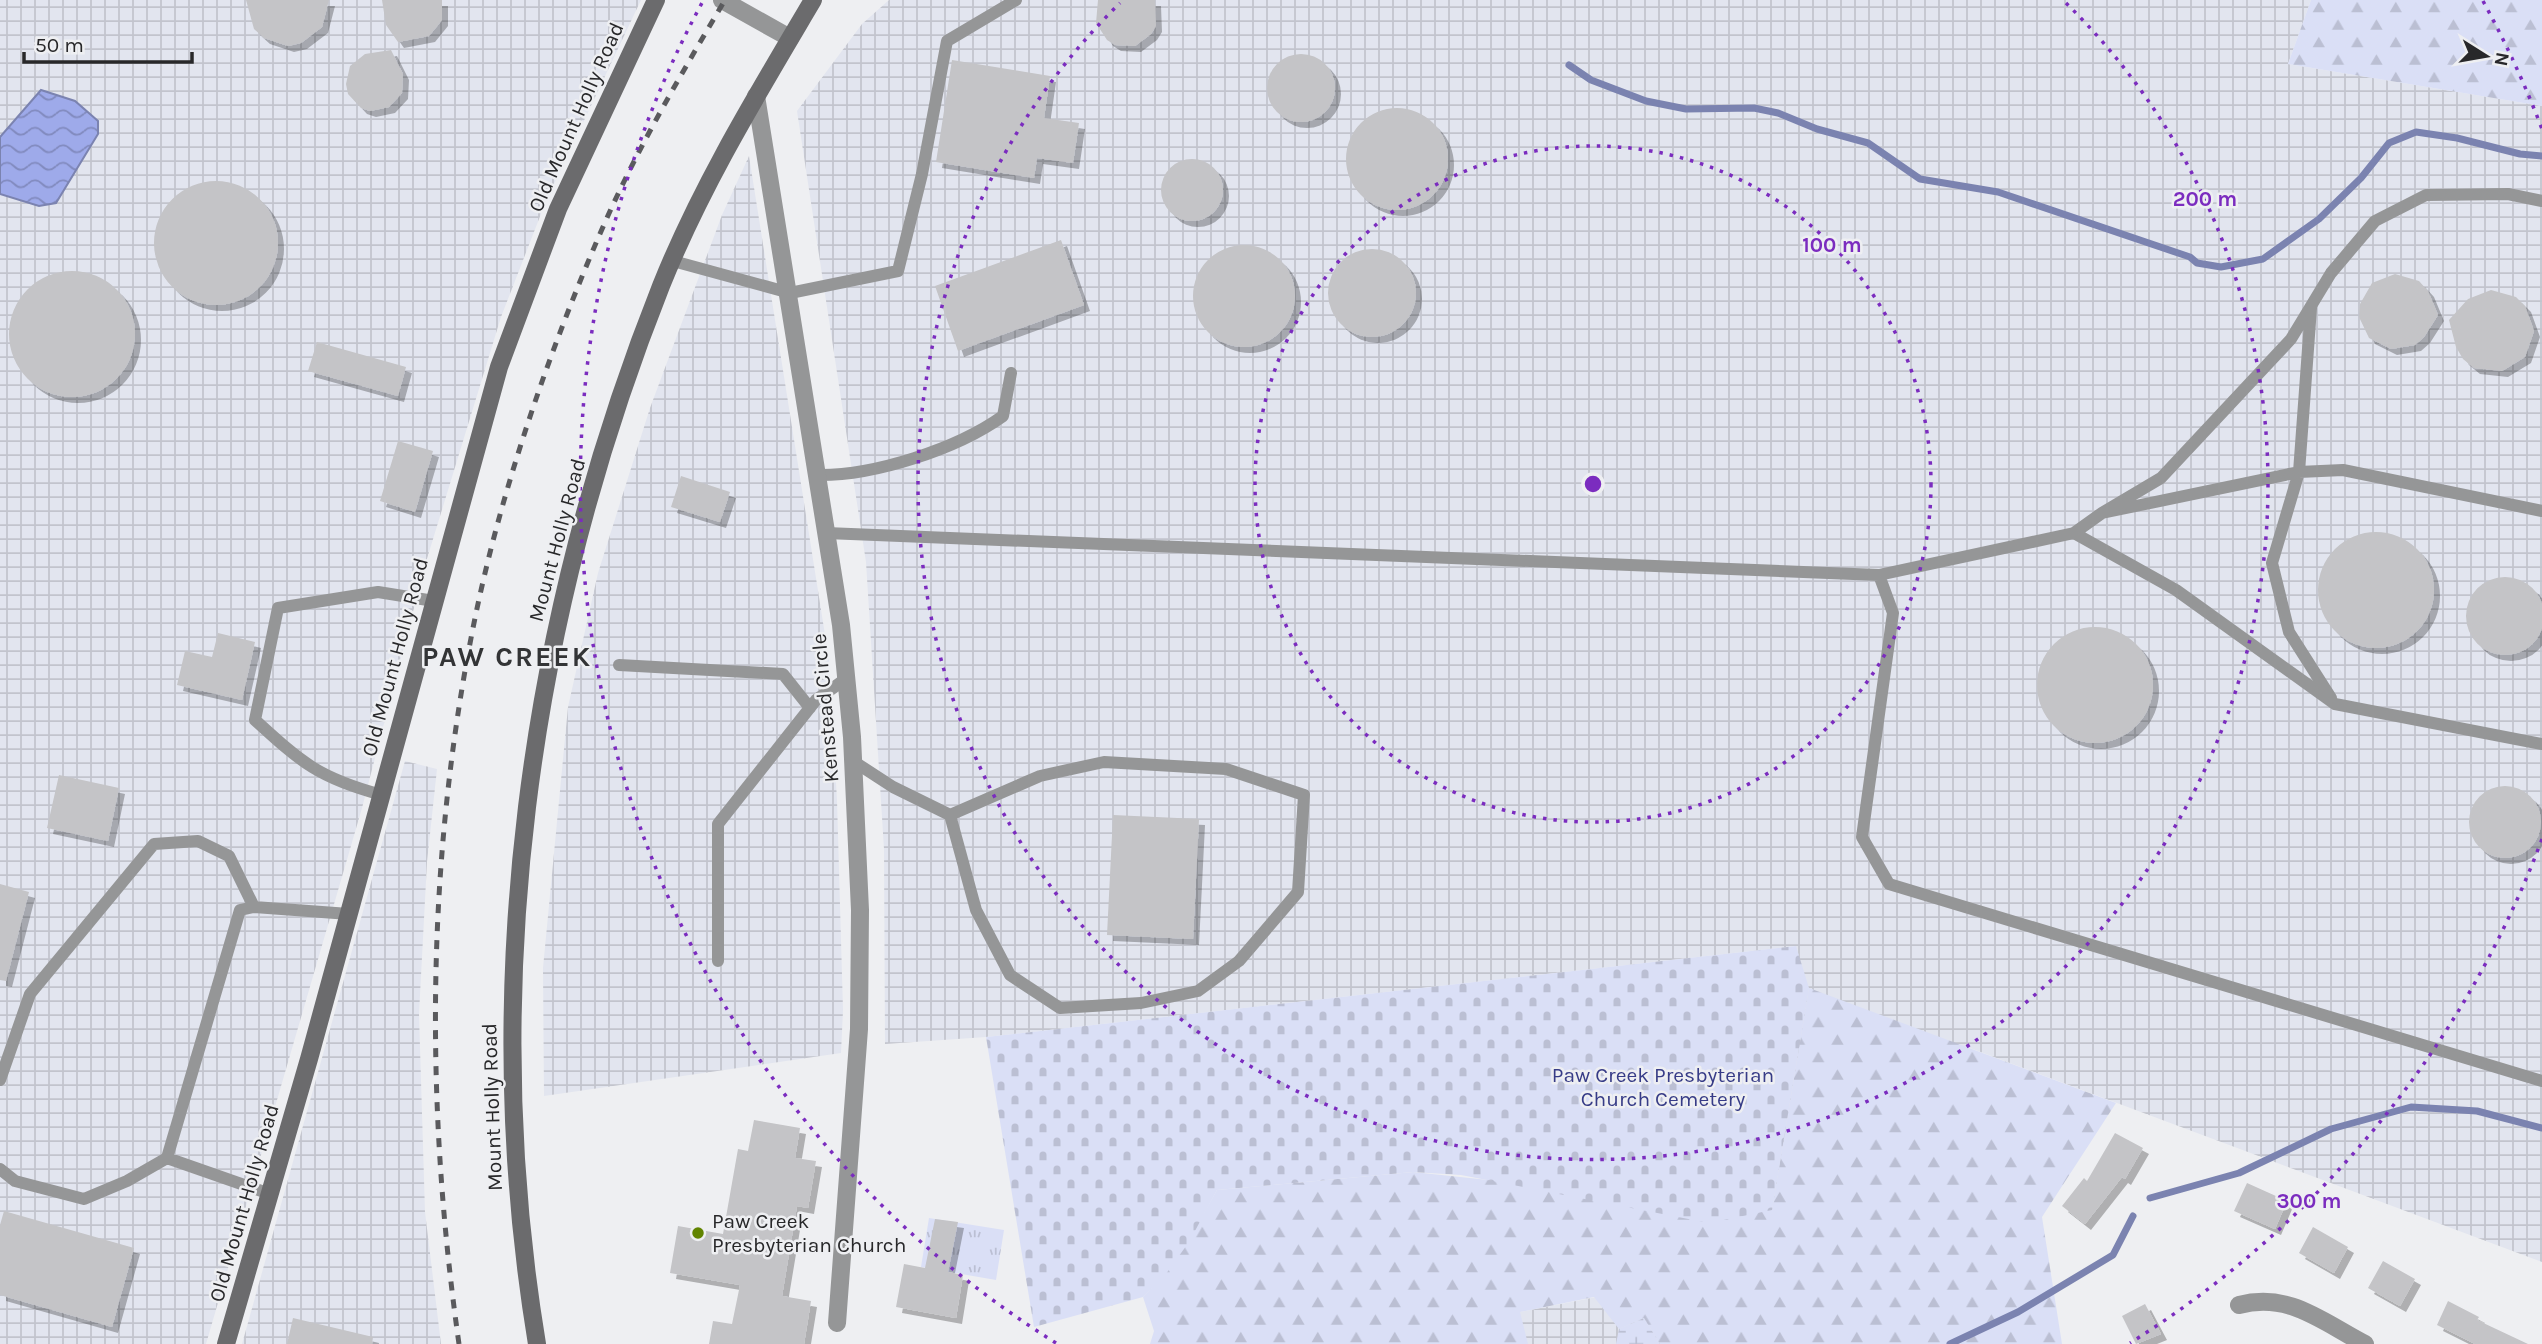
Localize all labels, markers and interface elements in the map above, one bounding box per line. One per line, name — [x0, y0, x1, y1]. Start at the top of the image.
street label: Old Mount Holly Road — [523, 19, 629, 215]
scale bar — [24, 21, 192, 65]
north arrow — [2451, 21, 2521, 91]
text: 50 m — [35, 33, 84, 57]
text: N — [2490, 50, 2514, 68]
text: 200 m — [2173, 187, 2237, 211]
text: 100 m — [1802, 233, 1862, 257]
street label: Mount Holly Road — [524, 456, 590, 624]
centre of rings — [1581, 472, 1605, 496]
street label: Old Mount Holly Road — [357, 555, 433, 759]
street label: Kenstead Circle — [807, 633, 843, 783]
district label: PAW CREEK — [422, 640, 592, 673]
street label: Mount Holly Road — [477, 1023, 507, 1191]
park label: Paw Creek Presbyterian Church Cemetery — [1552, 1063, 1774, 1111]
street label: Old Mount Holly Road — [204, 1101, 284, 1305]
text: 300 m — [2277, 1189, 2341, 1213]
place label: Paw Creek Presbyterian Church — [712, 1209, 906, 1257]
marker: Paw Creek Presbyterian Church — [690, 1225, 706, 1241]

